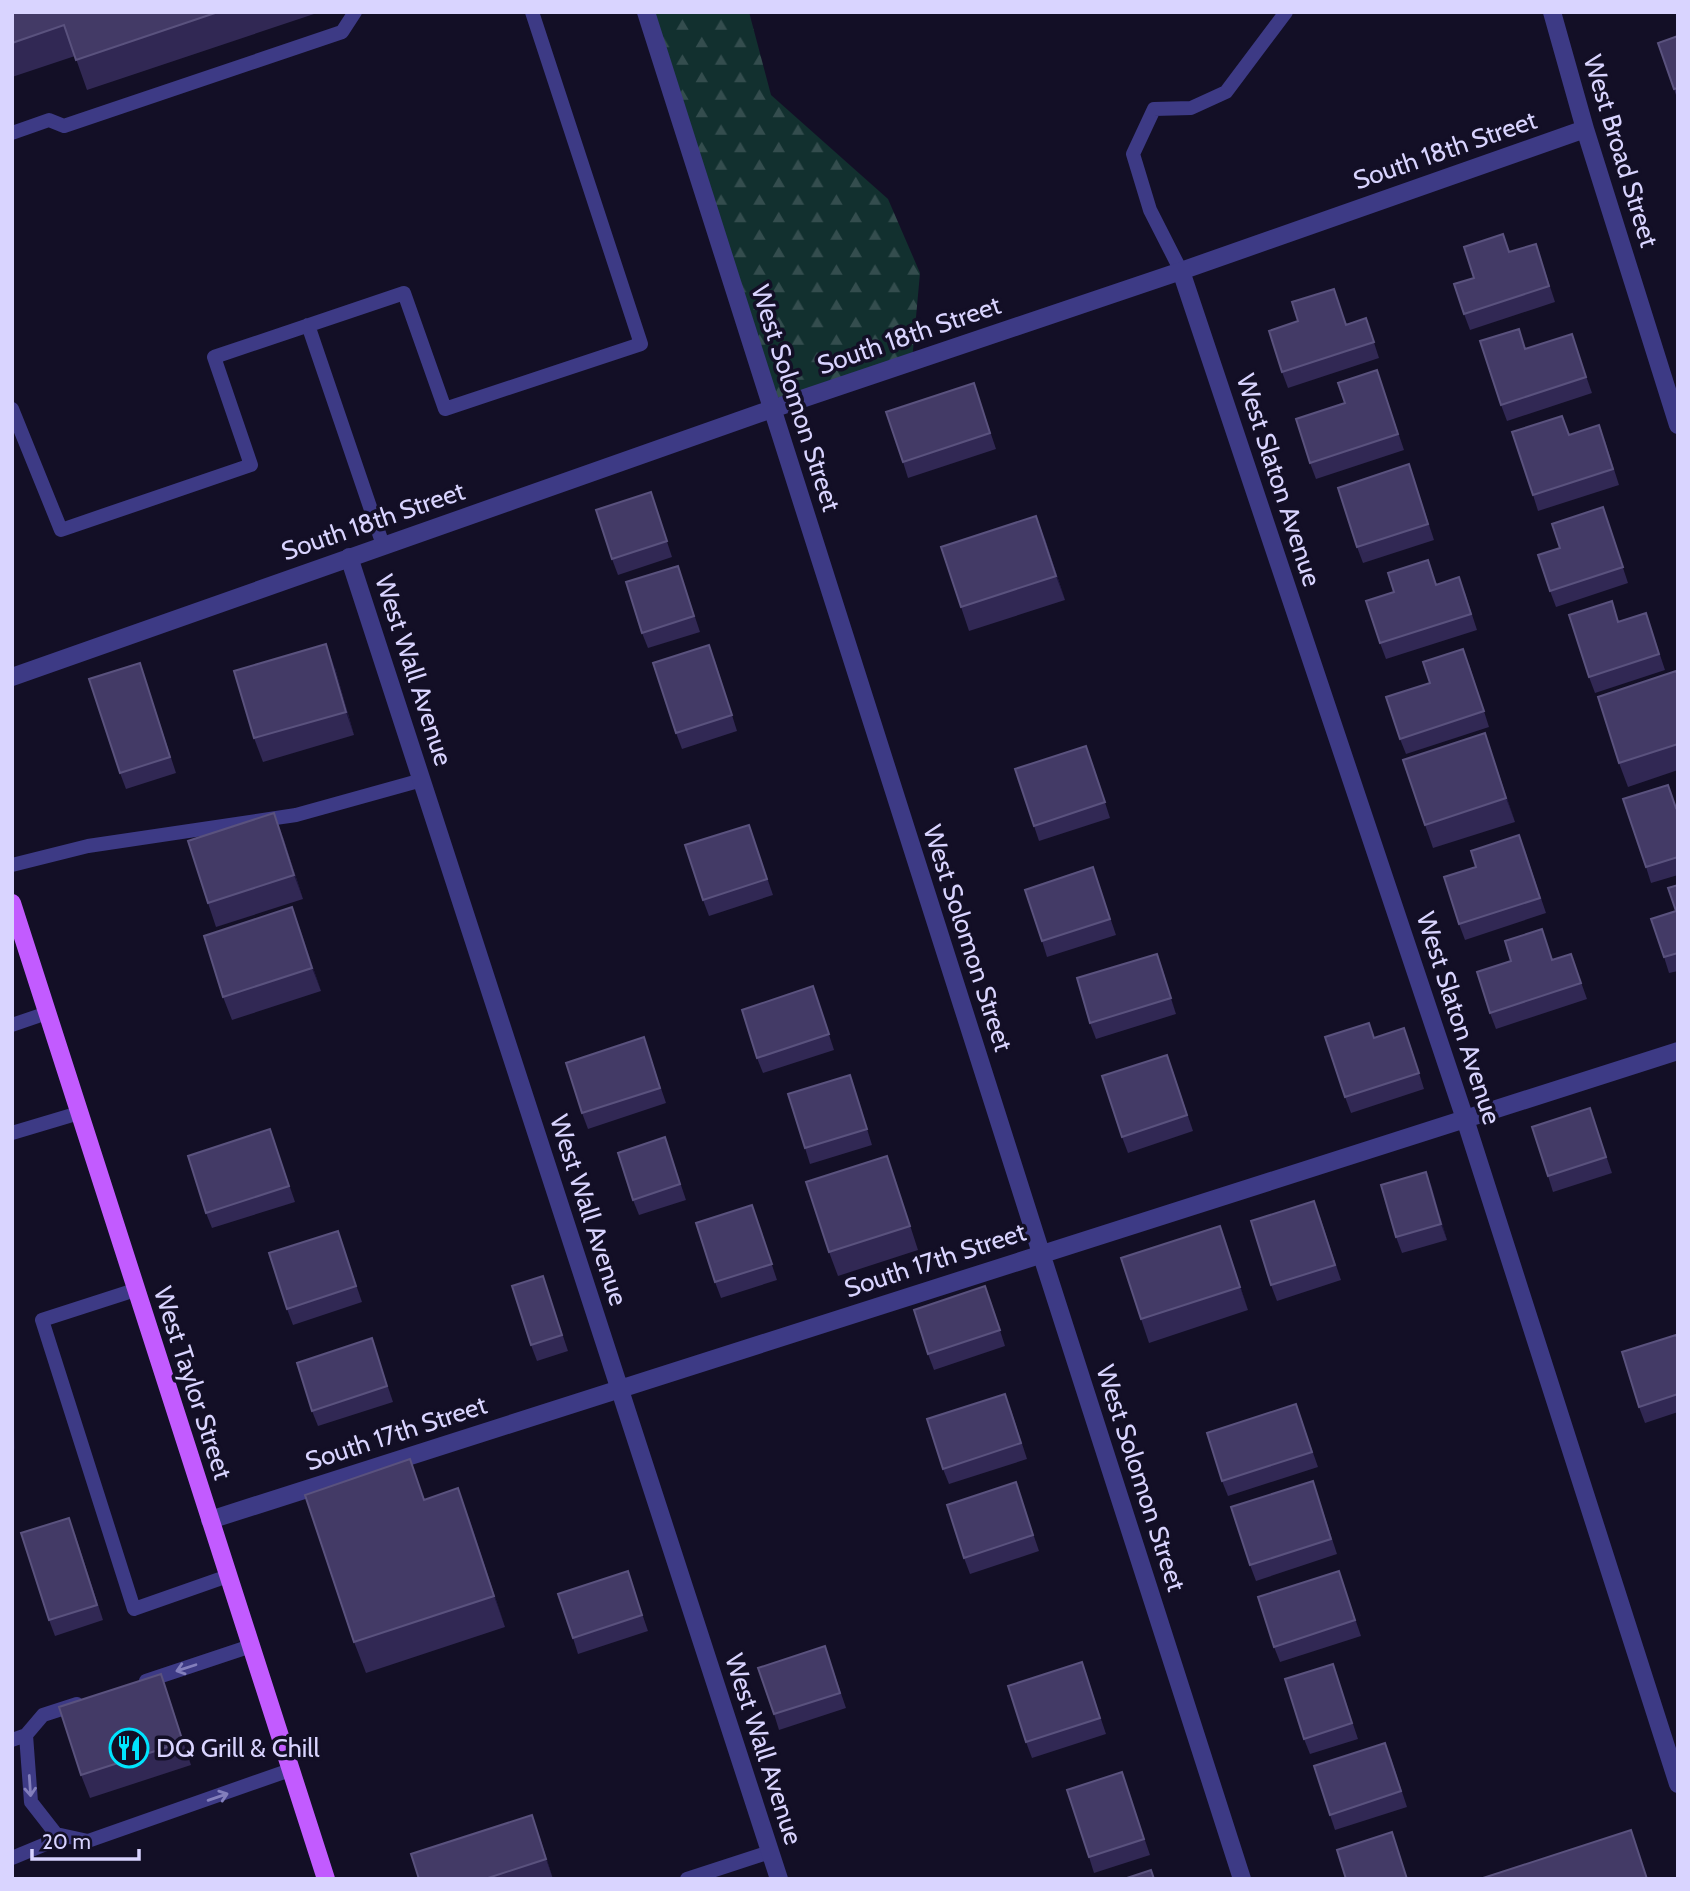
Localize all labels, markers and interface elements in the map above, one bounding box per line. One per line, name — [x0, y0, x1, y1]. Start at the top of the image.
street label: West Broad Street — [1577, 51, 1666, 251]
street label: South 18th Street — [1349, 104, 1541, 196]
street label: West Solomon Street — [744, 281, 848, 516]
street label: South 18th Street — [813, 289, 1005, 381]
street label: West Slaton Avenue — [1230, 370, 1328, 590]
street label: South 18th Street — [277, 475, 469, 567]
street label: West Wall Avenue — [368, 570, 460, 770]
street label: West Solomon Street — [916, 821, 1020, 1056]
street label: West Slaton Avenue — [1410, 908, 1508, 1128]
street label: West Wall Avenue — [543, 1110, 635, 1310]
street label: South 17th Street — [840, 1216, 1030, 1304]
street label: West Taylor Street — [147, 1283, 239, 1484]
street label: West Solomon Street — [1089, 1361, 1193, 1596]
street label: South 17th Street — [301, 1389, 491, 1477]
street label: West Wall Avenue — [718, 1649, 810, 1849]
one-way arrow — [175, 1662, 197, 1675]
restaurant icon: DQ Grill & Chill — [108, 1727, 150, 1769]
place label: DQ Grill & Chill — [156, 1732, 320, 1764]
one-way arrow — [24, 1774, 37, 1796]
one-way arrow — [206, 1790, 228, 1802]
scale bar — [32, 1818, 138, 1862]
text: 20 m — [42, 1829, 91, 1854]

